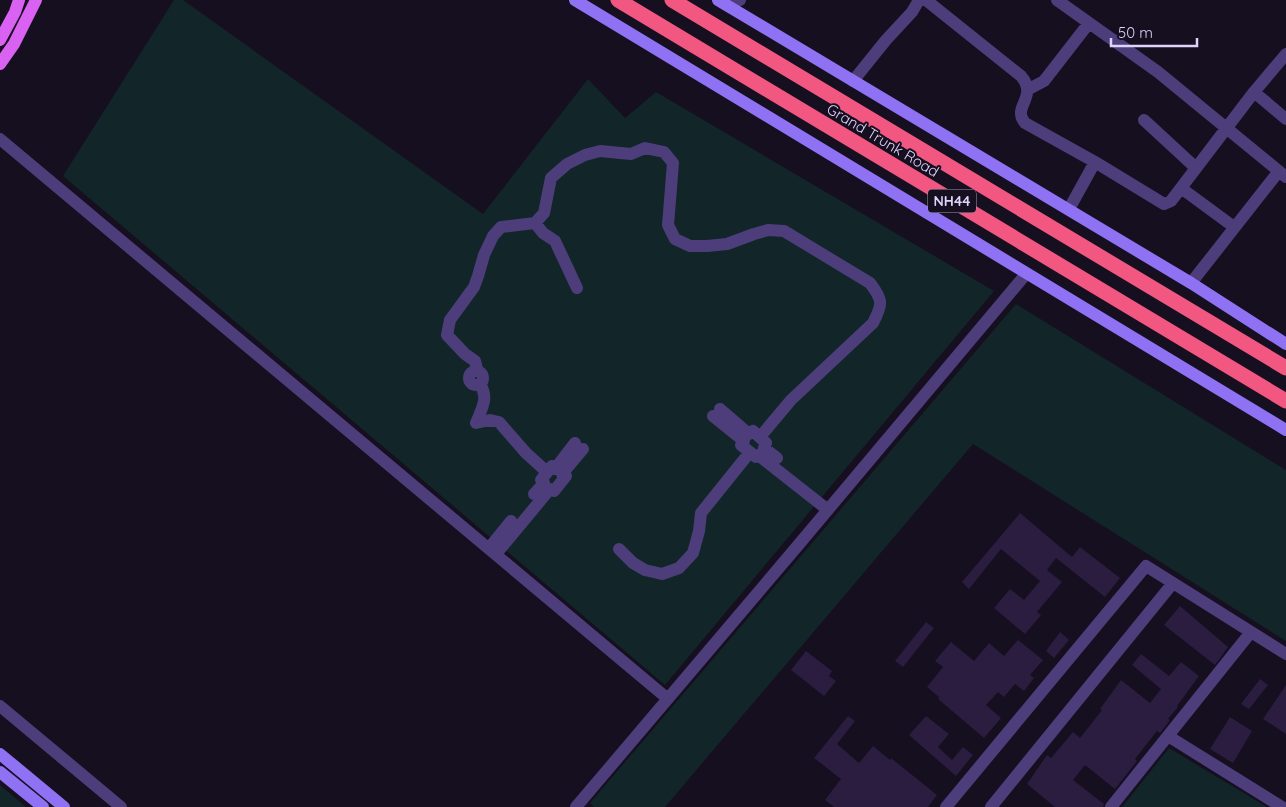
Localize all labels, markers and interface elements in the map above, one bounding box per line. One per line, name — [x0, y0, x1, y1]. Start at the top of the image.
scale bar — [1111, 15, 1197, 47]
text: 50 m — [1118, 23, 1153, 42]
street label: Grand Trunk Road — [823, 99, 943, 181]
road number: NH44 — [928, 190, 976, 212]

